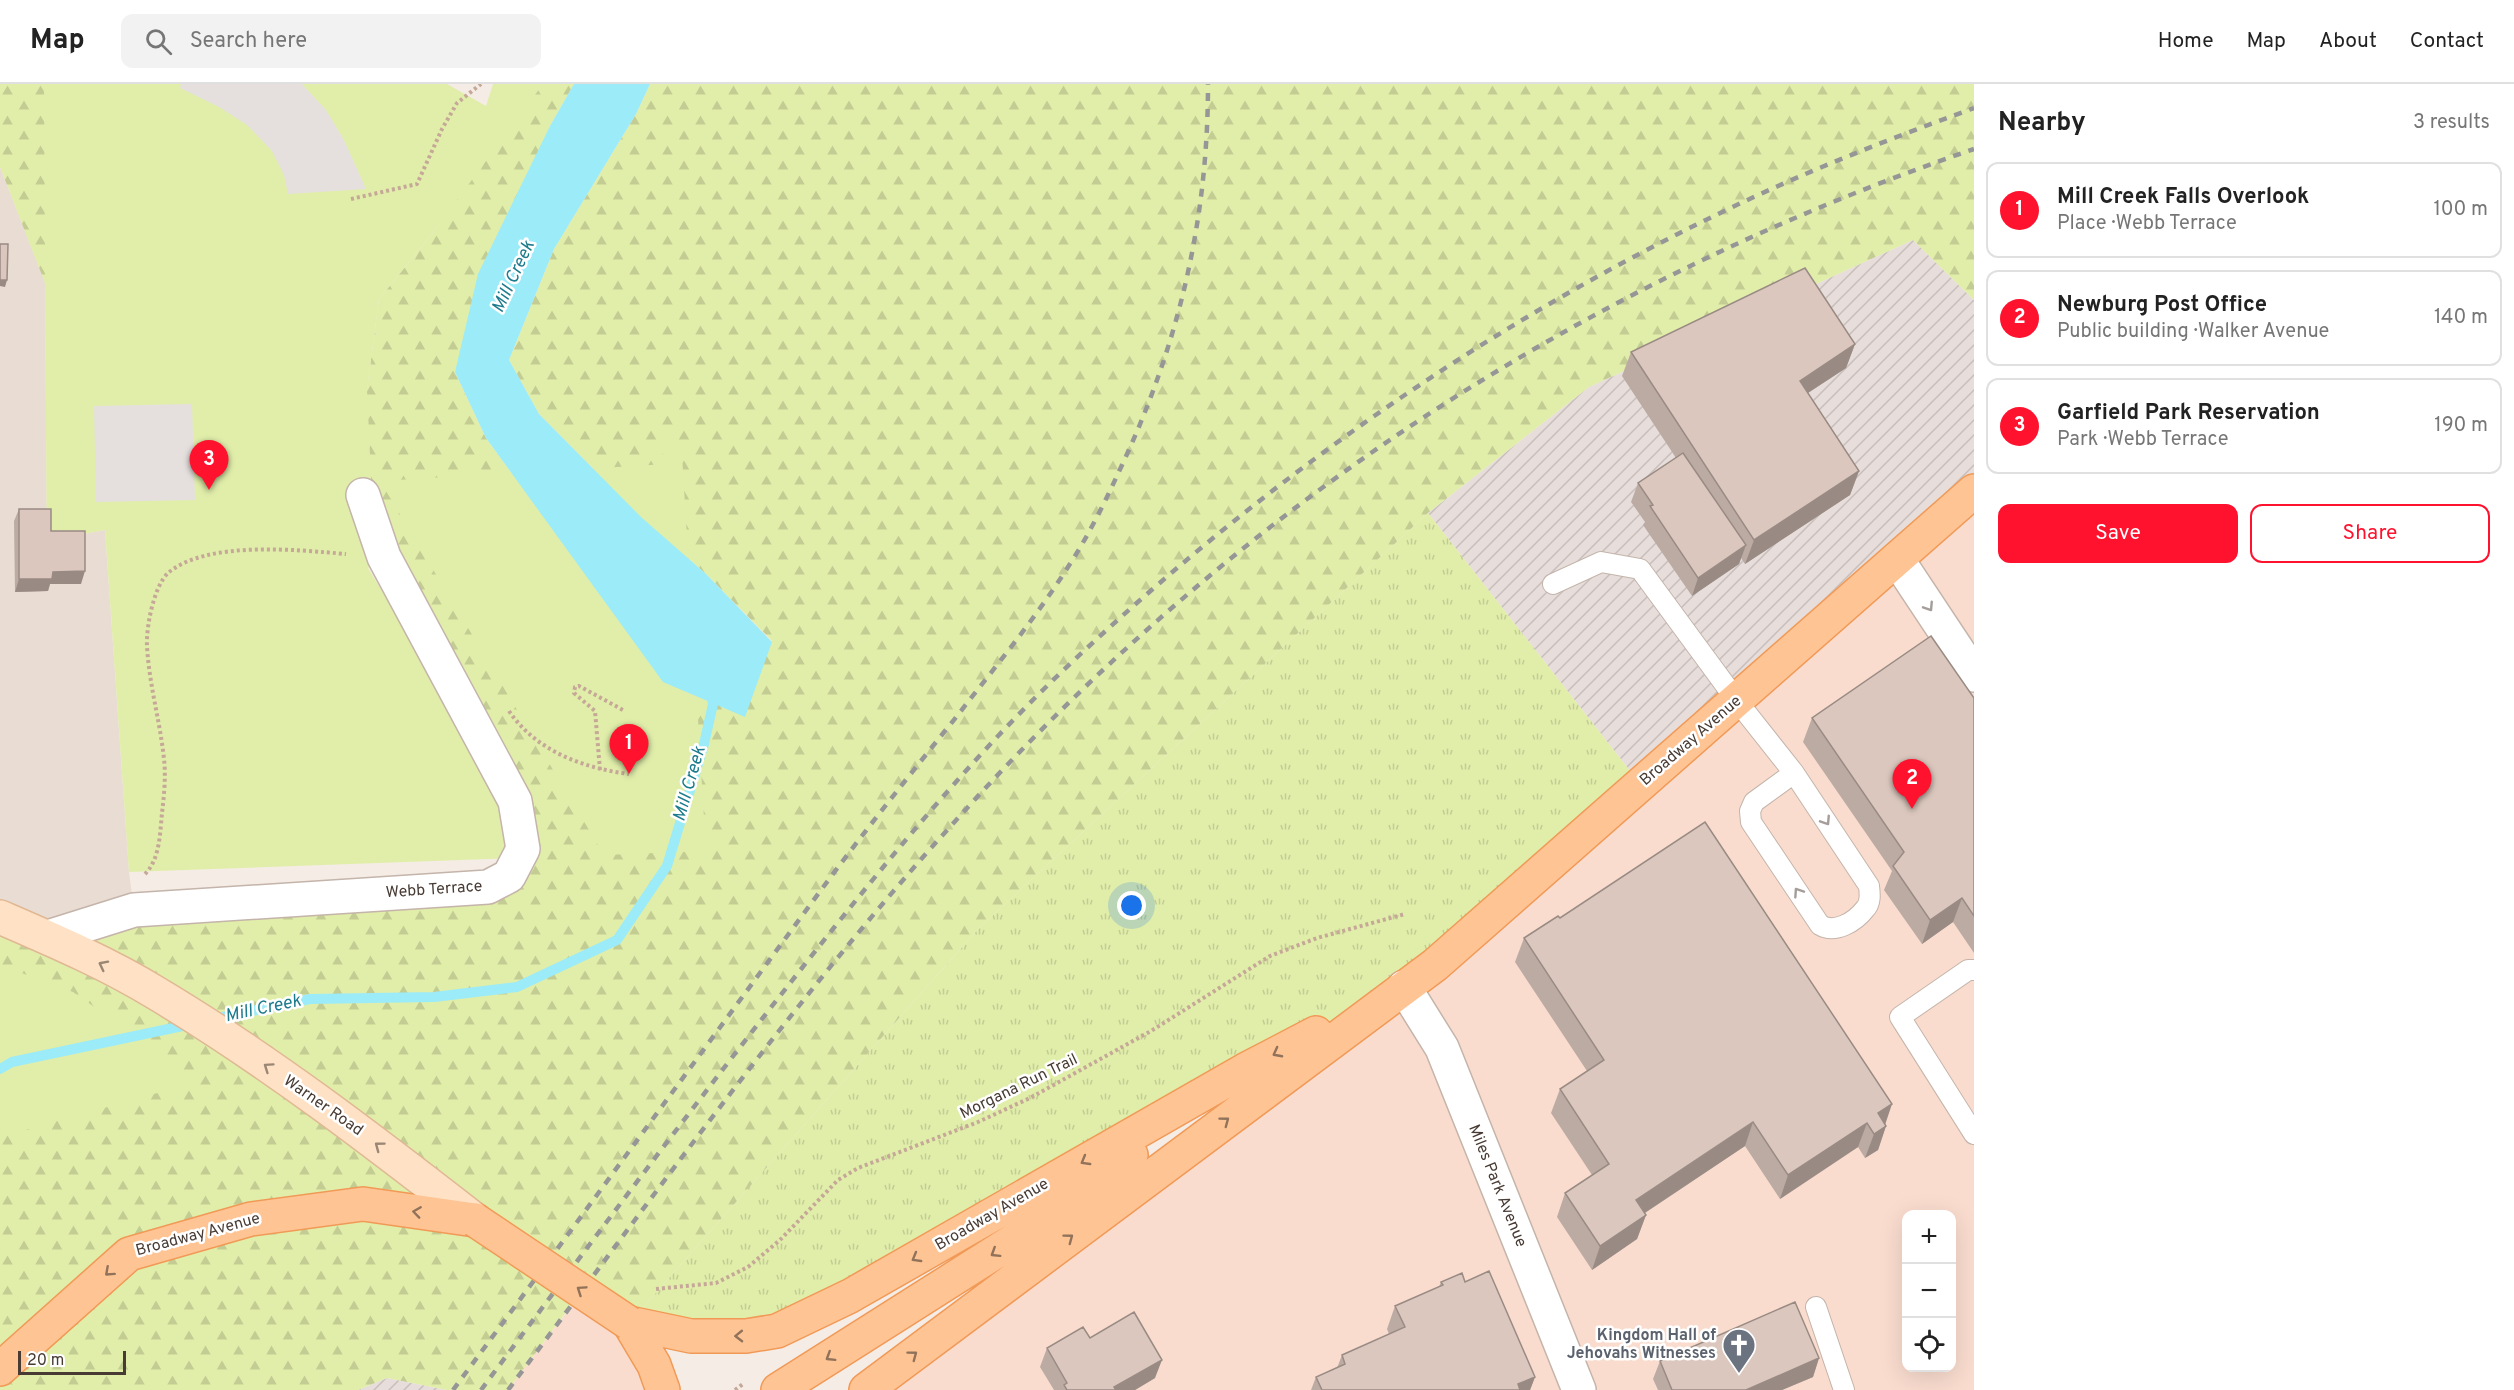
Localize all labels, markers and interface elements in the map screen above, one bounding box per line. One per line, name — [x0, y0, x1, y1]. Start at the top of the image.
search box — [121, 14, 541, 68]
text: Map — [30, 23, 85, 59]
icon: search — [142, 25, 175, 58]
text: Search here — [190, 28, 307, 55]
text: Home — [2158, 28, 2214, 55]
text: Map — [2247, 28, 2286, 55]
text: About — [2319, 28, 2377, 55]
text: Contact — [2410, 28, 2484, 55]
text: Nearby — [1998, 107, 2086, 140]
text: 3 results — [2413, 110, 2490, 136]
text: Mill Creek Falls Overlook — [2057, 184, 2309, 211]
text: 1 — [2016, 197, 2024, 223]
text: 100 m — [2433, 197, 2488, 223]
text: Place · Webb Terrace — [2057, 211, 2237, 237]
water label: Mill Creek — [487, 236, 541, 317]
text: Newburg Post Office — [2057, 292, 2267, 319]
text: 2 — [2013, 305, 2026, 331]
text: 140 m — [2434, 305, 2488, 331]
text: Public building · Walker Avenue — [2057, 319, 2329, 345]
text: Garfield Park Reservation — [2057, 400, 2320, 427]
text: 3 — [2014, 413, 2026, 439]
text: 190 m — [2434, 413, 2488, 439]
text: Park · Webb Terrace — [2057, 427, 2228, 453]
pin: 3 — [190, 440, 228, 490]
button: Save — [1998, 504, 2238, 563]
button: Share — [2250, 504, 2490, 563]
one-way arrow — [1922, 601, 1933, 612]
street label: Broadway Avenue — [1636, 692, 1746, 790]
pin: 1 — [610, 724, 648, 774]
water label: Mill Creek — [668, 743, 712, 824]
pin: 2 — [1892, 760, 1932, 809]
one-way arrow — [1819, 815, 1830, 826]
street label: Webb Terrace — [385, 877, 483, 903]
one-way arrow — [1794, 888, 1805, 899]
your location — [1117, 891, 1146, 920]
one-way arrow — [98, 961, 109, 973]
water label: Mill Creek — [223, 990, 304, 1028]
one-way arrow — [1273, 1046, 1283, 1057]
street label: Morgana Run Trail — [957, 1050, 1081, 1124]
one-way arrow — [263, 1063, 274, 1074]
street label: Warner Road — [279, 1071, 367, 1141]
one-way arrow — [1218, 1117, 1229, 1128]
street label: Miles Park Avenue — [1463, 1122, 1531, 1250]
one-way arrow — [374, 1142, 385, 1153]
one-way arrow — [1081, 1154, 1091, 1166]
street label: Broadway Avenue — [932, 1174, 1052, 1256]
one-way arrow — [412, 1206, 422, 1218]
street label: Broadway Avenue — [134, 1209, 262, 1261]
map controls — [1902, 1210, 1956, 1372]
button: + — [1902, 1210, 1956, 1264]
one-way arrow — [1062, 1234, 1073, 1245]
one-way arrow — [990, 1245, 1001, 1256]
one-way arrow — [912, 1251, 922, 1263]
button: − — [1902, 1264, 1956, 1318]
one-way arrow — [105, 1265, 116, 1276]
one-way arrow — [576, 1286, 587, 1297]
button: locate — [1902, 1318, 1956, 1372]
place label: Kingdom Hall of Jehovahs Witnesses — [1567, 1326, 1716, 1364]
church icon: Kingdom Hall of Jehovahs Witnesses — [1721, 1327, 1757, 1374]
one-way arrow — [735, 1330, 744, 1342]
scale bar — [18, 1348, 126, 1376]
one-way arrow — [826, 1350, 837, 1361]
text: 20 m — [27, 1351, 64, 1371]
one-way arrow — [906, 1351, 917, 1362]

